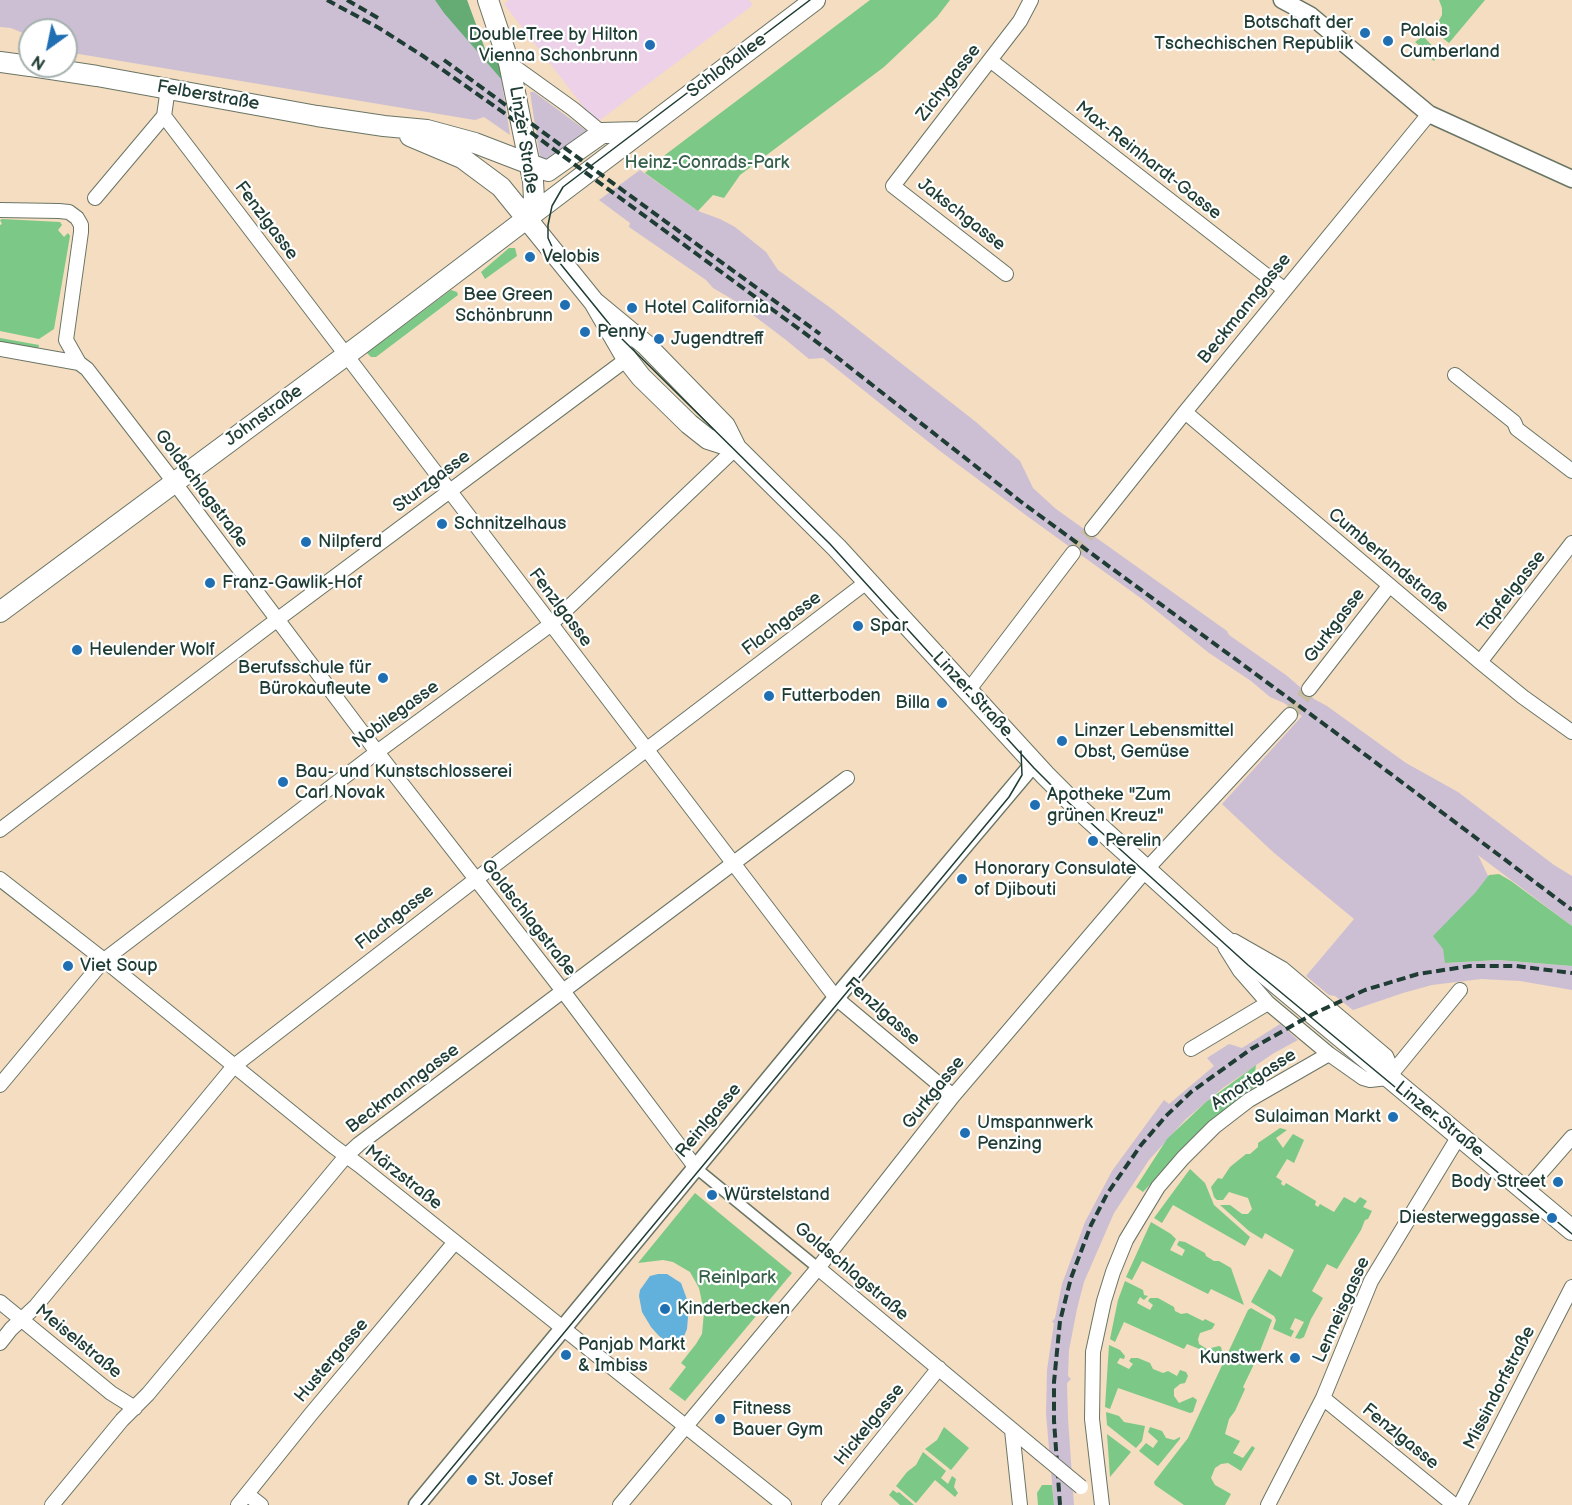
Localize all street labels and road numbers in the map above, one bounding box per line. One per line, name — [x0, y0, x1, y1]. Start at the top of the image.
street label: Schloßallee — [683, 29, 771, 103]
street label: Zichygasse — [912, 40, 986, 126]
street label: Felberstraße — [155, 76, 261, 116]
street label: Linzer Straße — [504, 85, 542, 195]
street label: Max-Reinhardt-Gasse — [1071, 97, 1225, 225]
street label: Jakschgasse — [913, 174, 1009, 256]
street label: Fenzlgasse — [230, 178, 302, 264]
street label: Beckmanngasse — [1194, 249, 1296, 369]
street label: Johnstraße — [221, 381, 307, 451]
street label: Goldschlagstraße — [150, 426, 252, 552]
street label: Sturzgasse — [389, 446, 475, 518]
street label: Cumberlandstraße — [1323, 504, 1453, 618]
street label: Töpfelgasse — [1473, 547, 1551, 637]
street label: Fenzlgasse — [524, 565, 596, 651]
street label: Gurkgasse — [1300, 585, 1370, 667]
street label: Flachgasse — [738, 587, 826, 661]
street label: Linzer Straße — [927, 648, 1017, 742]
street label: Nobilegasse — [348, 676, 444, 754]
street label: Goldschlagstraße — [476, 855, 580, 981]
street label: Flachgasse — [352, 881, 438, 955]
street label: Fenzlgasse — [840, 973, 924, 1051]
street label: Beckmanngasse — [342, 1039, 464, 1139]
street label: Amortgasse — [1207, 1045, 1301, 1115]
street label: Gurkgasse — [898, 1052, 970, 1134]
street label: Linzer Straße — [1390, 1077, 1488, 1163]
street label: Reinlgasse — [672, 1079, 746, 1163]
street label: Märzstraße — [360, 1141, 446, 1215]
street label: Goldschlagstraße — [790, 1218, 912, 1326]
street label: Lenneisgasse — [1309, 1254, 1375, 1366]
street label: Meiselstraße — [30, 1300, 126, 1384]
street label: Hustergasse — [291, 1315, 373, 1407]
street label: Missindorfstraße — [1460, 1323, 1540, 1453]
street label: Hickelgasse — [830, 1380, 910, 1470]
street label: Fenzlgasse — [1357, 1399, 1443, 1475]

